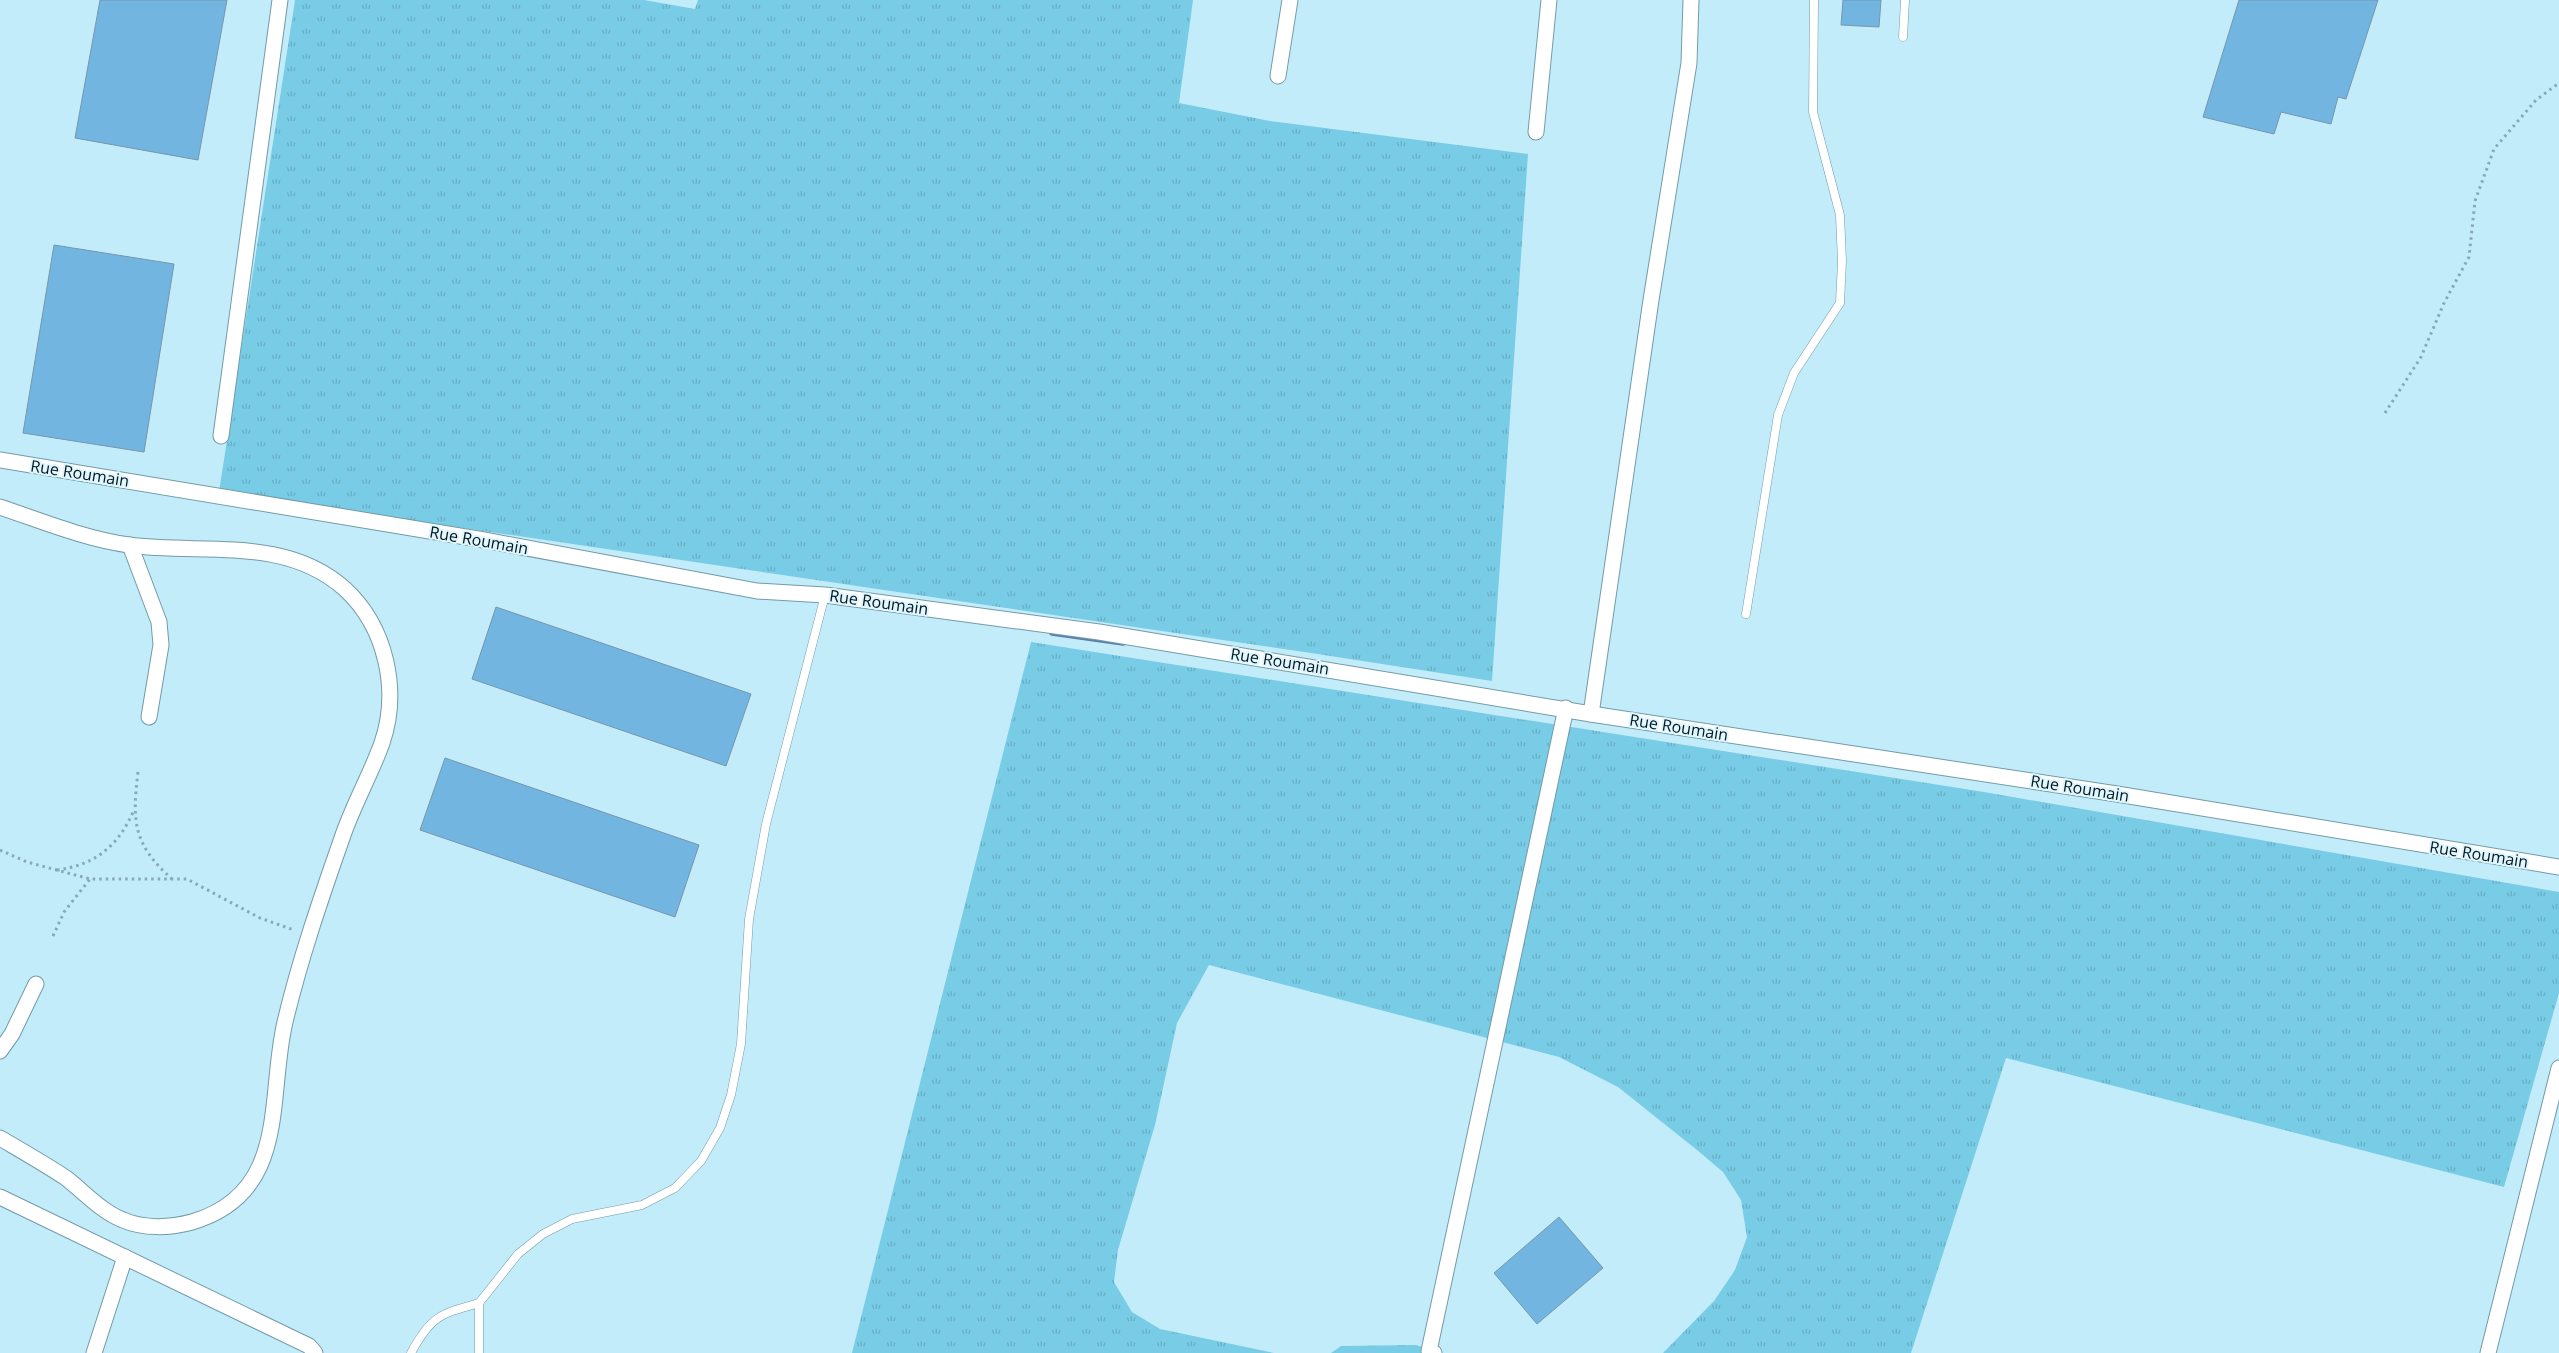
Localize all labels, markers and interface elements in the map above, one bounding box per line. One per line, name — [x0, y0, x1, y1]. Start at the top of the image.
street label: Rue Roumain — [29, 454, 131, 492]
street label: Rue Roumain — [428, 521, 530, 559]
street label: Rue Roumain — [828, 584, 930, 620]
street label: Rue Roumain — [1229, 642, 1331, 680]
street label: Rue Roumain — [1628, 708, 1730, 746]
street label: Rue Roumain — [2029, 769, 2131, 807]
street label: Rue Roumain — [2428, 835, 2530, 873]

